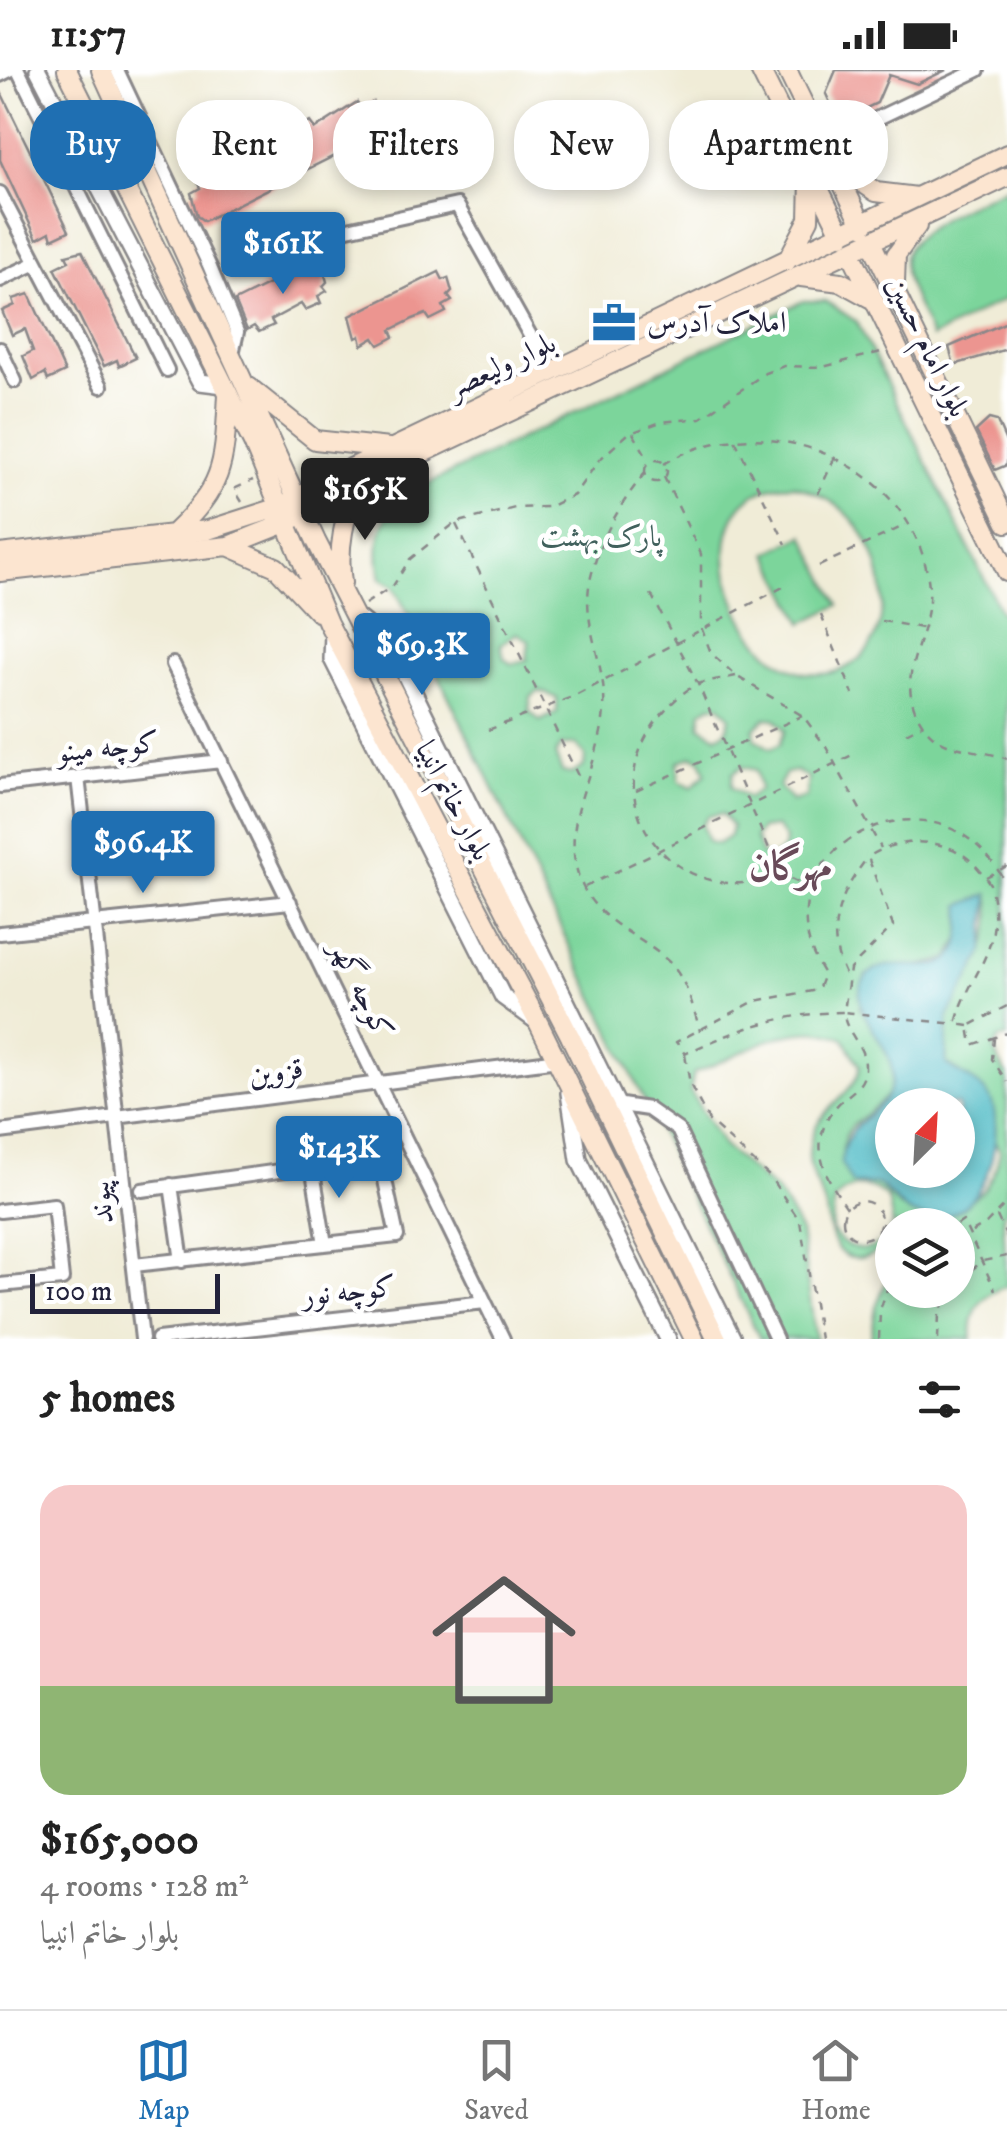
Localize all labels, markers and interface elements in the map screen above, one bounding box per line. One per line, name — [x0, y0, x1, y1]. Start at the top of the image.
text: 11:57 — [50, 11, 127, 59]
chip: Buy — [30, 100, 156, 190]
chip: Rent — [176, 100, 313, 190]
chip: Filters — [333, 100, 494, 190]
chip: New — [514, 100, 649, 190]
chip: Apartment — [669, 100, 888, 190]
pin: $161K — [213, 212, 353, 297]
text: $161K — [243, 224, 323, 264]
street label: بلوار امام حسین — [872, 270, 977, 426]
office icon: املاک آدرس — [590, 299, 638, 347]
place label: املاک آدرس — [647, 304, 786, 342]
street label: بلوار ولیعصر — [439, 325, 562, 408]
pin: $165K — [295, 458, 435, 543]
text: $165K — [323, 470, 407, 510]
park label: پارک بهشت — [540, 519, 663, 557]
pin: $69.3K — [341, 613, 503, 698]
text: $69.3K — [376, 625, 468, 665]
street label: کوچه مینو — [52, 724, 161, 773]
street label: بلوار خاتم انبیا — [401, 735, 500, 870]
pin: $96.4K — [62, 811, 224, 896]
text: $96.4K — [94, 823, 192, 863]
district label: مهرگان — [749, 841, 831, 893]
street label: کوچه گهر — [319, 931, 402, 1046]
street label: قزوین — [246, 1051, 306, 1095]
north arrow — [875, 1088, 975, 1188]
map controls — [875, 1088, 975, 1308]
pin: $143K — [269, 1116, 409, 1201]
text: $143K — [298, 1128, 380, 1168]
street label: پیوند — [81, 1178, 125, 1226]
button: layers — [875, 1208, 975, 1308]
scale bar — [30, 1269, 220, 1314]
street label: کوچه نور — [297, 1269, 398, 1317]
text: 100 m — [45, 1274, 112, 1309]
icon: filters — [912, 1372, 967, 1427]
text: 5 homes — [40, 1373, 175, 1425]
icon: home — [414, 1550, 594, 1730]
text: $165,000 — [40, 1815, 199, 1867]
text: 4 rooms · 128 m² — [40, 1867, 248, 1907]
text: بلوار خاتم انبیا — [40, 1914, 179, 1954]
tab: Map — [136, 2033, 191, 2128]
tab: Saved — [464, 2033, 529, 2128]
tab: Home — [801, 2033, 871, 2128]

